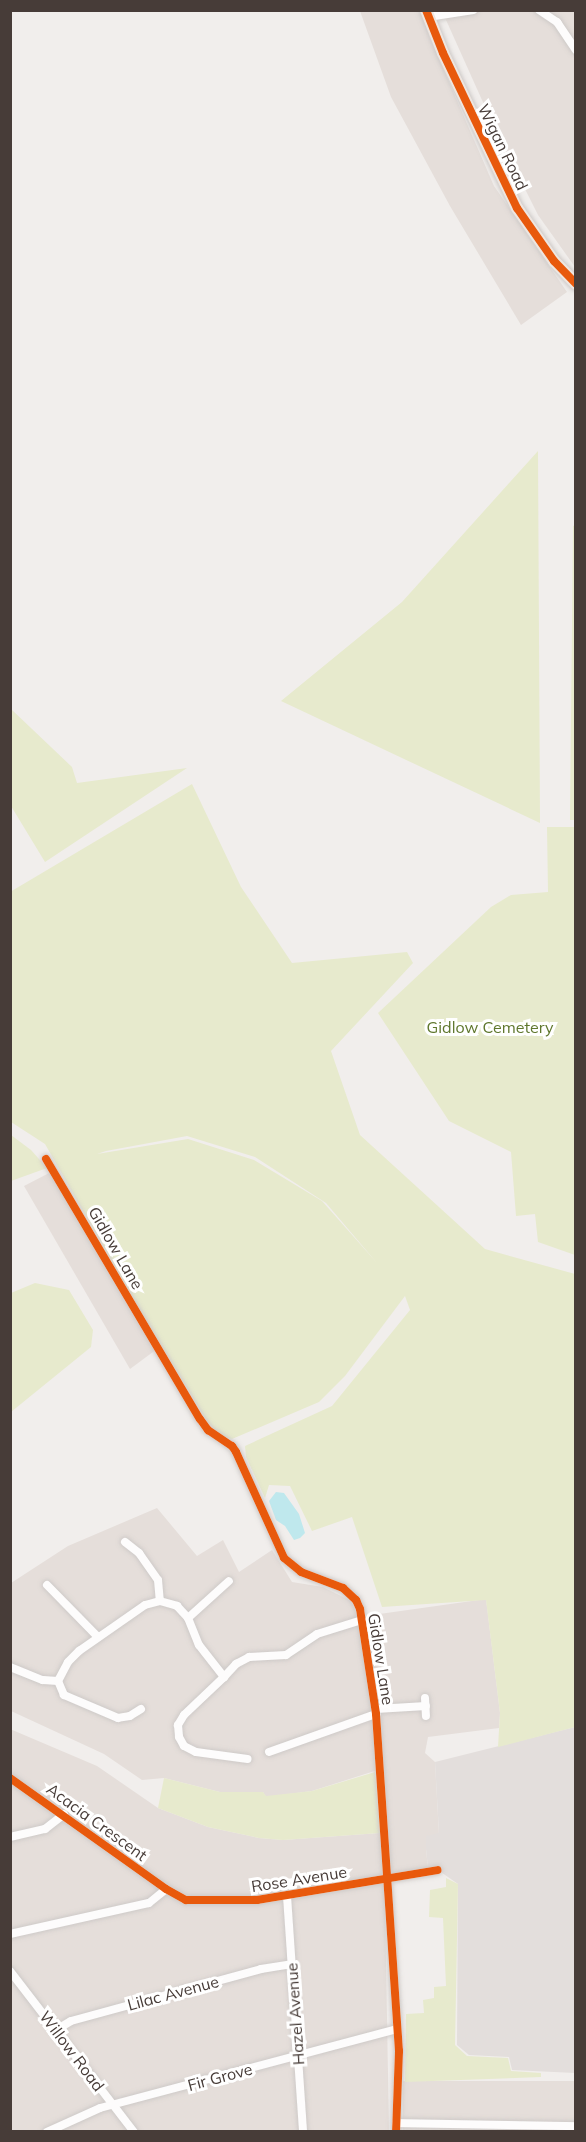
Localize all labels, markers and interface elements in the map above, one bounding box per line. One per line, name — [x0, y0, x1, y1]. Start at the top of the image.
street label: Wigan Road — [474, 101, 532, 193]
park label: Gidlow Cemetery — [427, 1017, 553, 1037]
street label: Gidlow Lane — [85, 1203, 147, 1293]
street label: Gidlow Lane — [364, 1612, 398, 1706]
street label: Acacia Crescent — [43, 1779, 151, 1865]
street label: Rose Avenue — [250, 1862, 348, 1896]
street label: Hazel Avenue — [282, 1962, 308, 2066]
street label: Lilac Avenue — [125, 1972, 221, 2014]
street label: Willow Road — [36, 2007, 108, 2095]
street label: Fir Grove — [186, 2059, 254, 2095]

